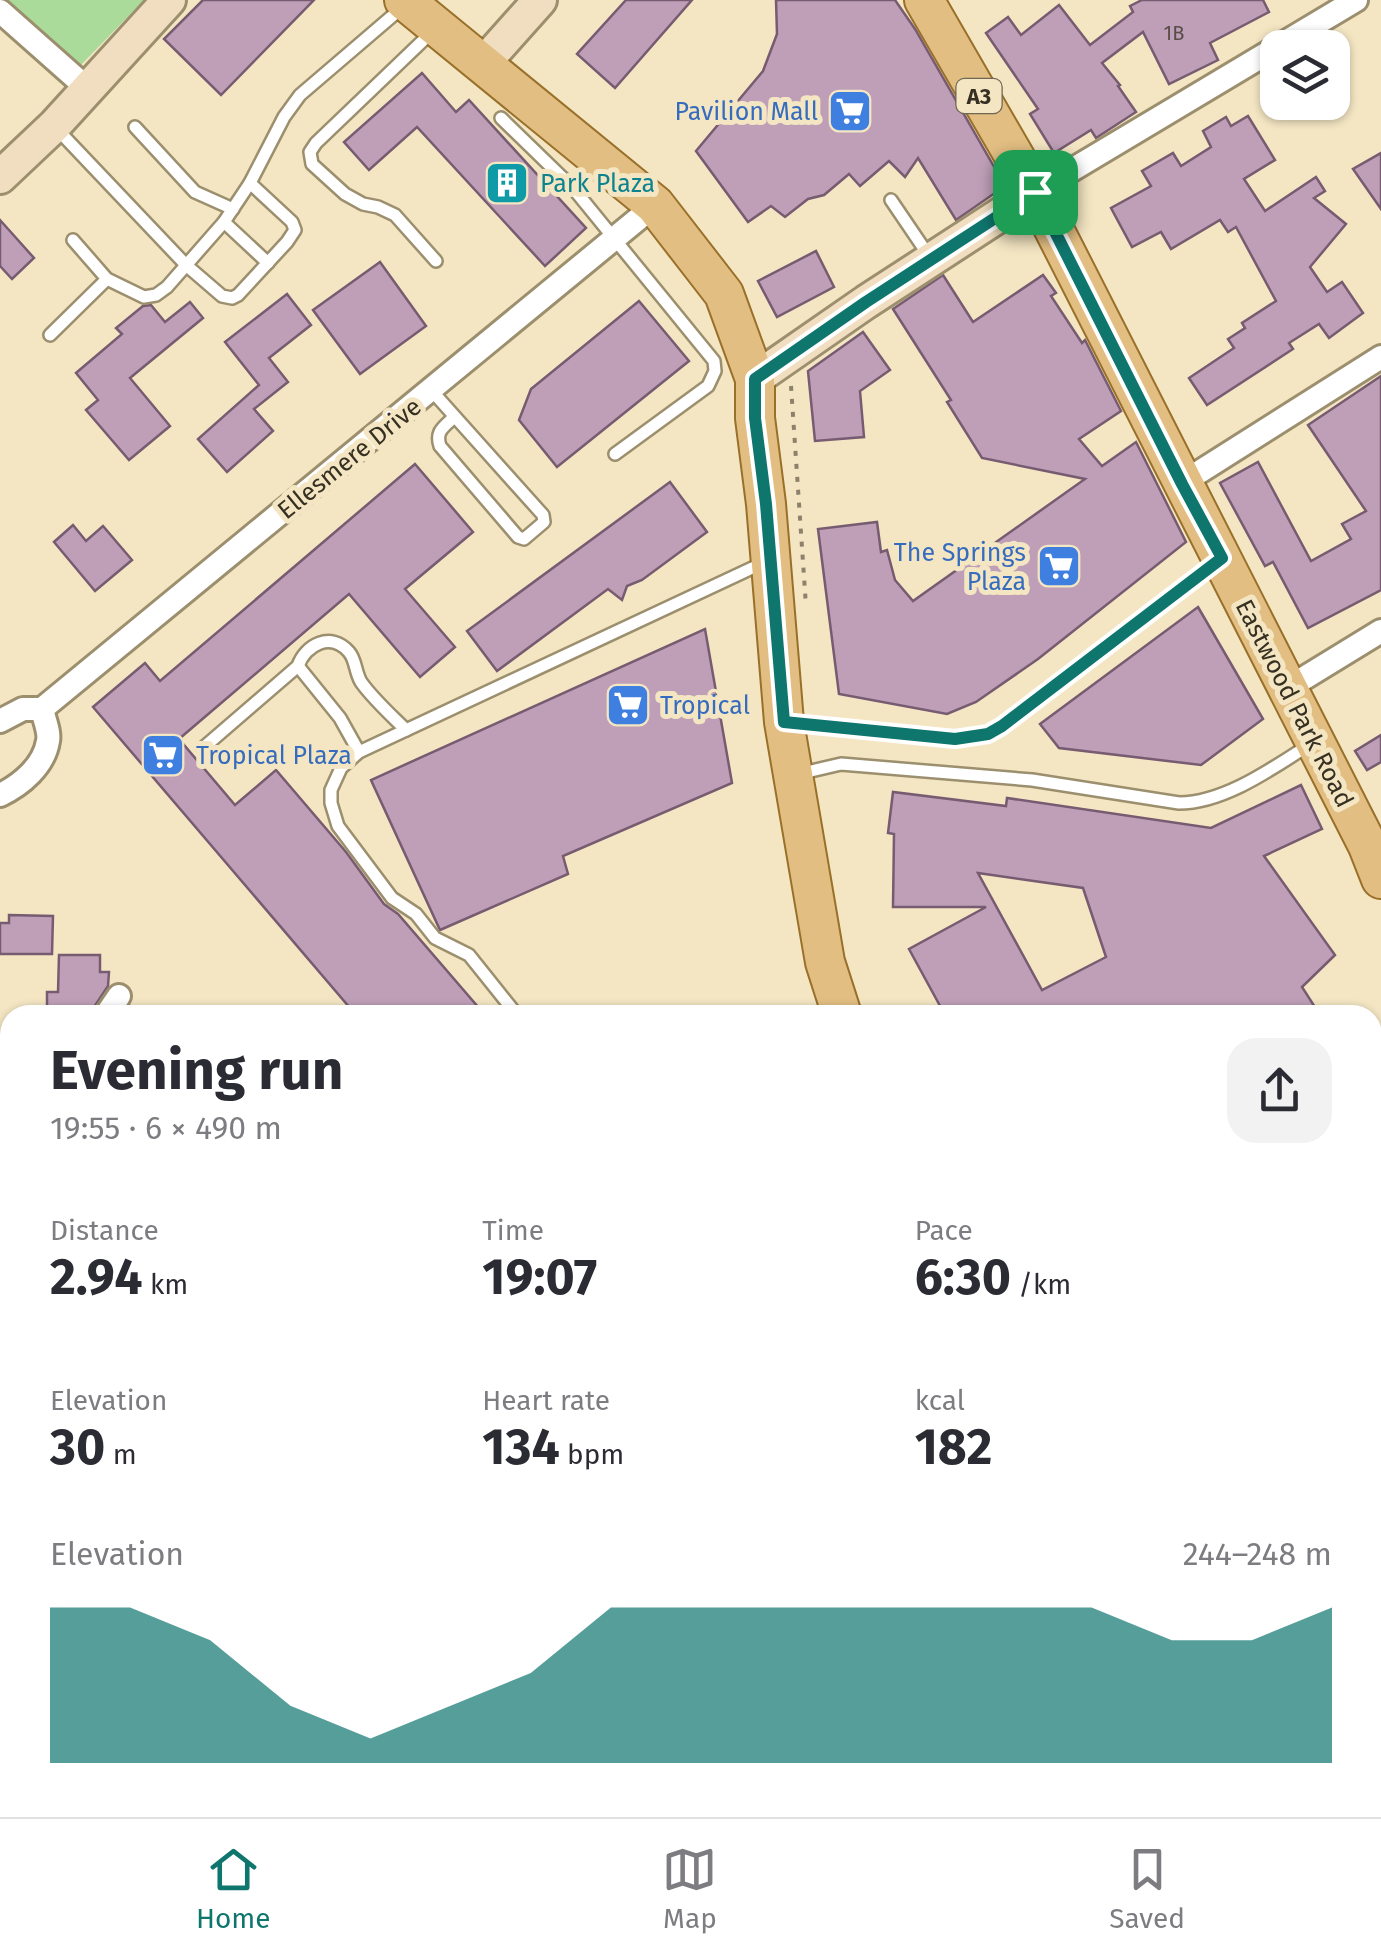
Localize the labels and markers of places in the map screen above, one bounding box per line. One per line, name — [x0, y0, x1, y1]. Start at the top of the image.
supermarket icon: Pavilion Mall — [827, 88, 873, 134]
place label: Pavilion Mall — [675, 97, 818, 127]
pin — [993, 150, 1078, 235]
building icon: Park Plaza — [484, 160, 530, 206]
place label: Park Plaza — [540, 169, 655, 199]
place label: The Springs Plaza — [894, 538, 1026, 597]
supermarket icon: The Springs Plaza — [1036, 543, 1082, 589]
supermarket icon: Tropical — [605, 682, 651, 728]
place label: Tropical — [660, 691, 750, 721]
supermarket icon: Tropical Plaza — [140, 732, 186, 778]
place label: Tropical Plaza — [196, 741, 352, 771]

